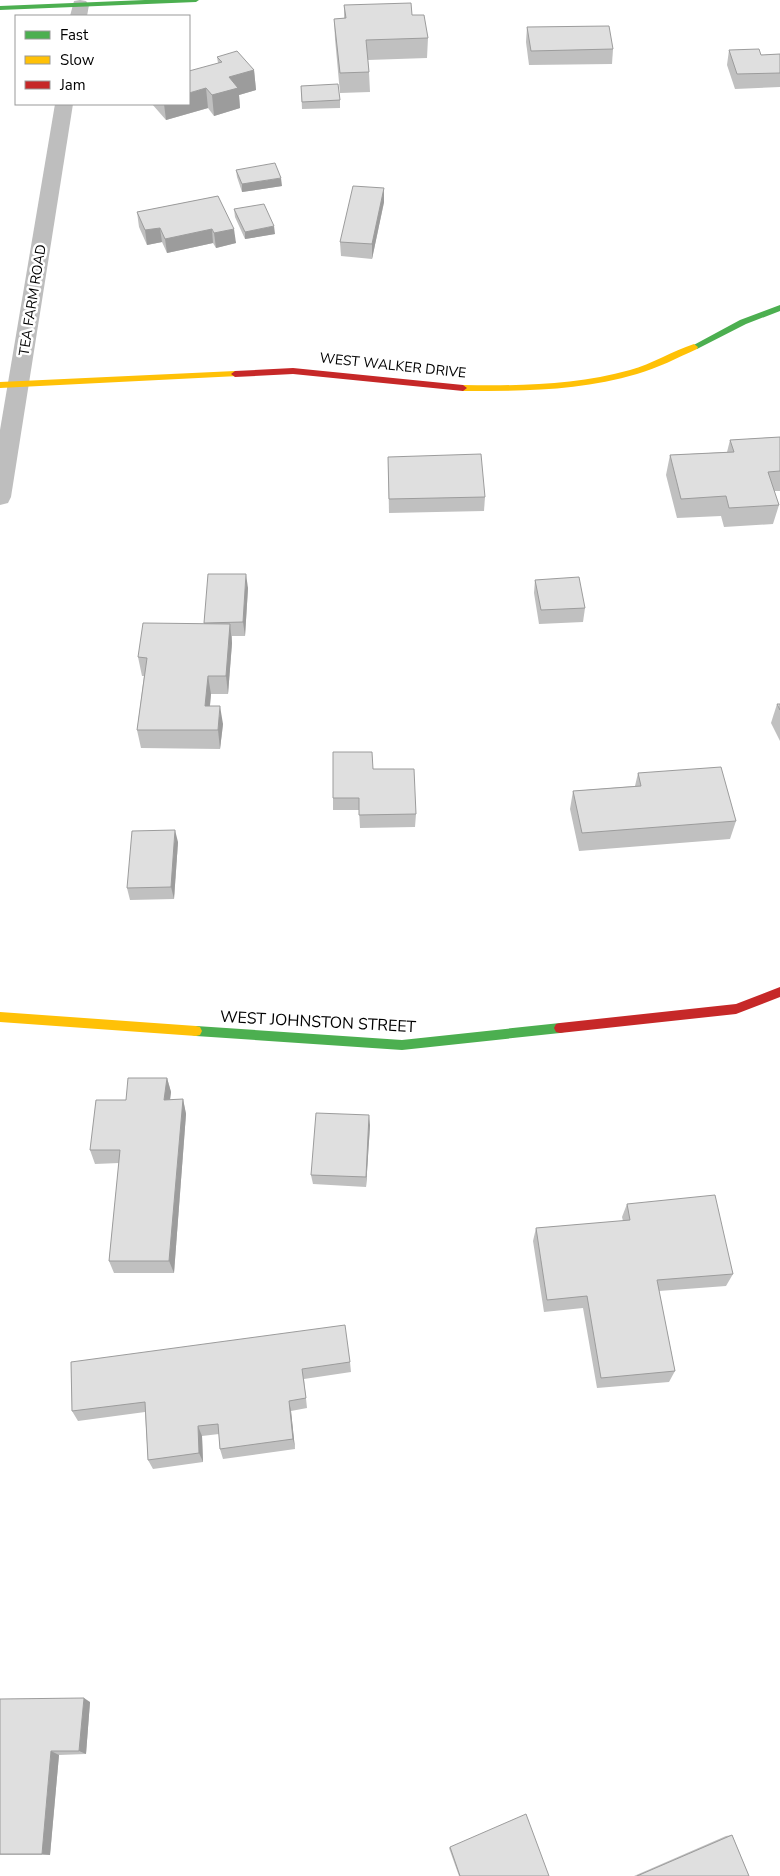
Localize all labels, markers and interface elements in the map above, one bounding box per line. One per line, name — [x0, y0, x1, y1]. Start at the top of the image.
legend — [15, 15, 190, 105]
text: Fast — [60, 25, 89, 45]
text: Slow — [60, 50, 95, 70]
text: Jam — [59, 75, 86, 95]
street label: TEA FARM ROAD — [14, 243, 51, 357]
street label: WEST WALKER DRIVE — [319, 348, 467, 383]
street label: WEST JOHNSTON STREET — [219, 1006, 417, 1038]

